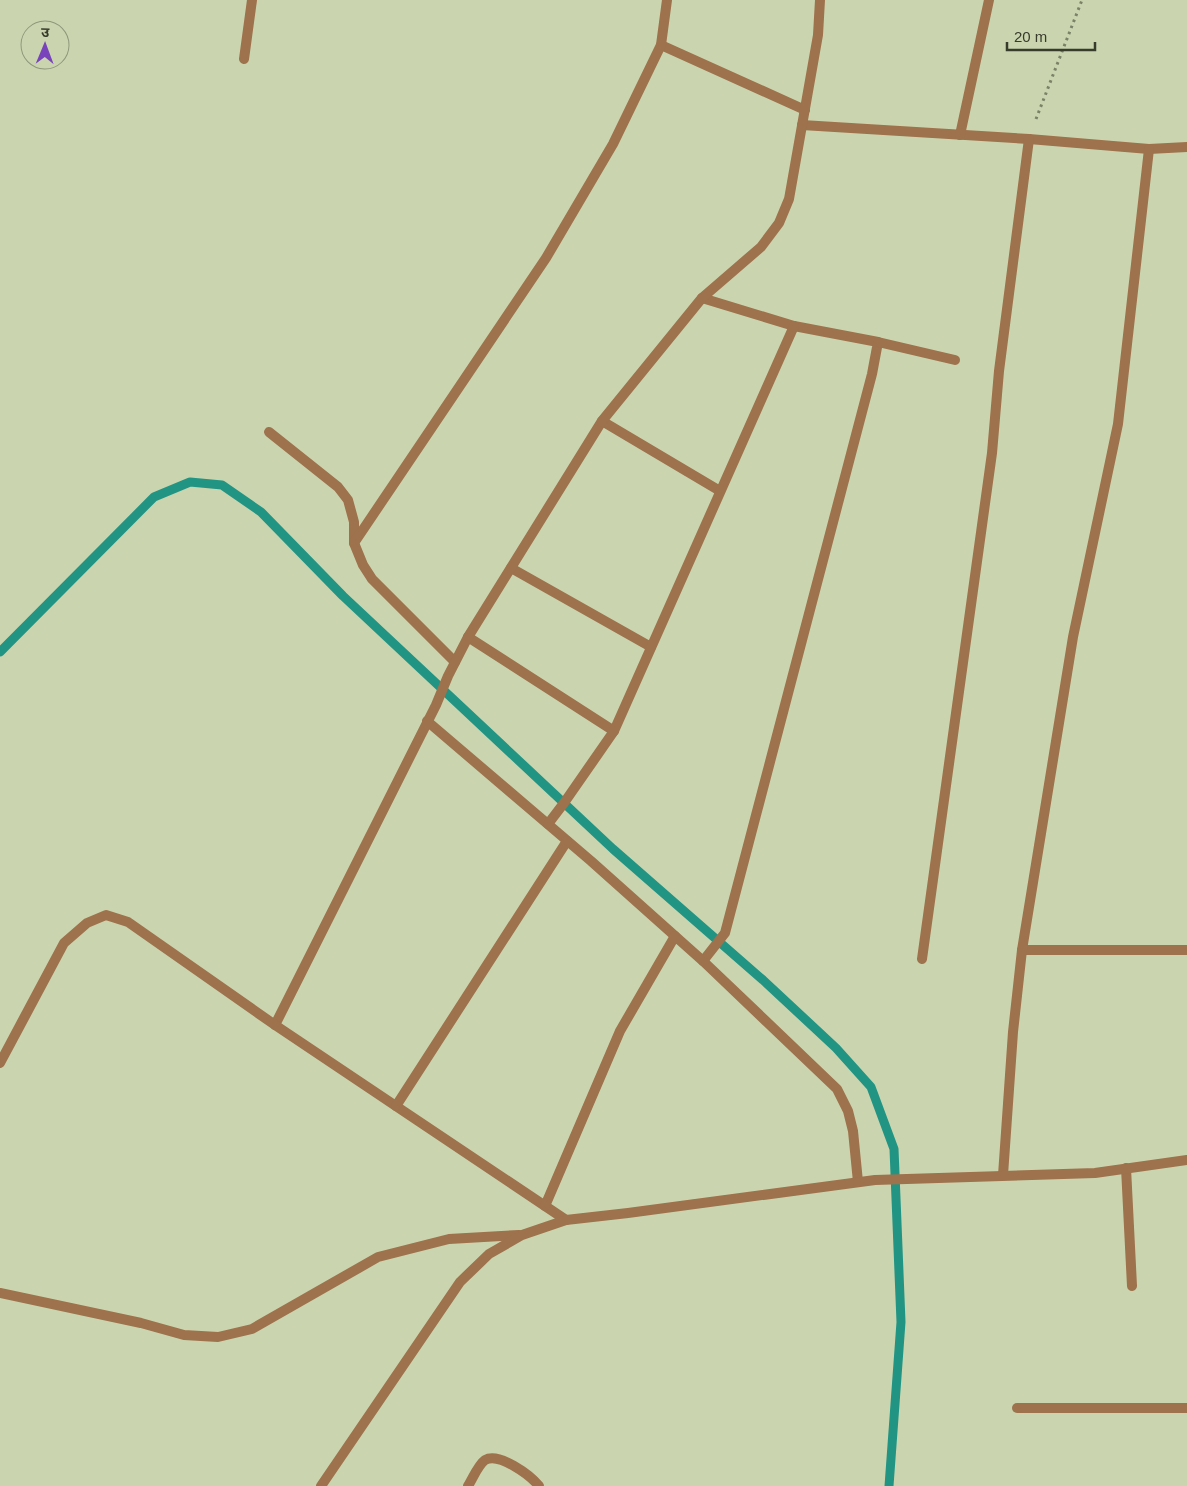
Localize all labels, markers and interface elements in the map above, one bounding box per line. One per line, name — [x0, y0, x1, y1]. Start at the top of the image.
north arrow — [20, 20, 70, 70]
scale bar — [1007, 20, 1094, 52]
text: उ — [41, 24, 50, 40]
text: 20 m — [1014, 28, 1047, 45]

